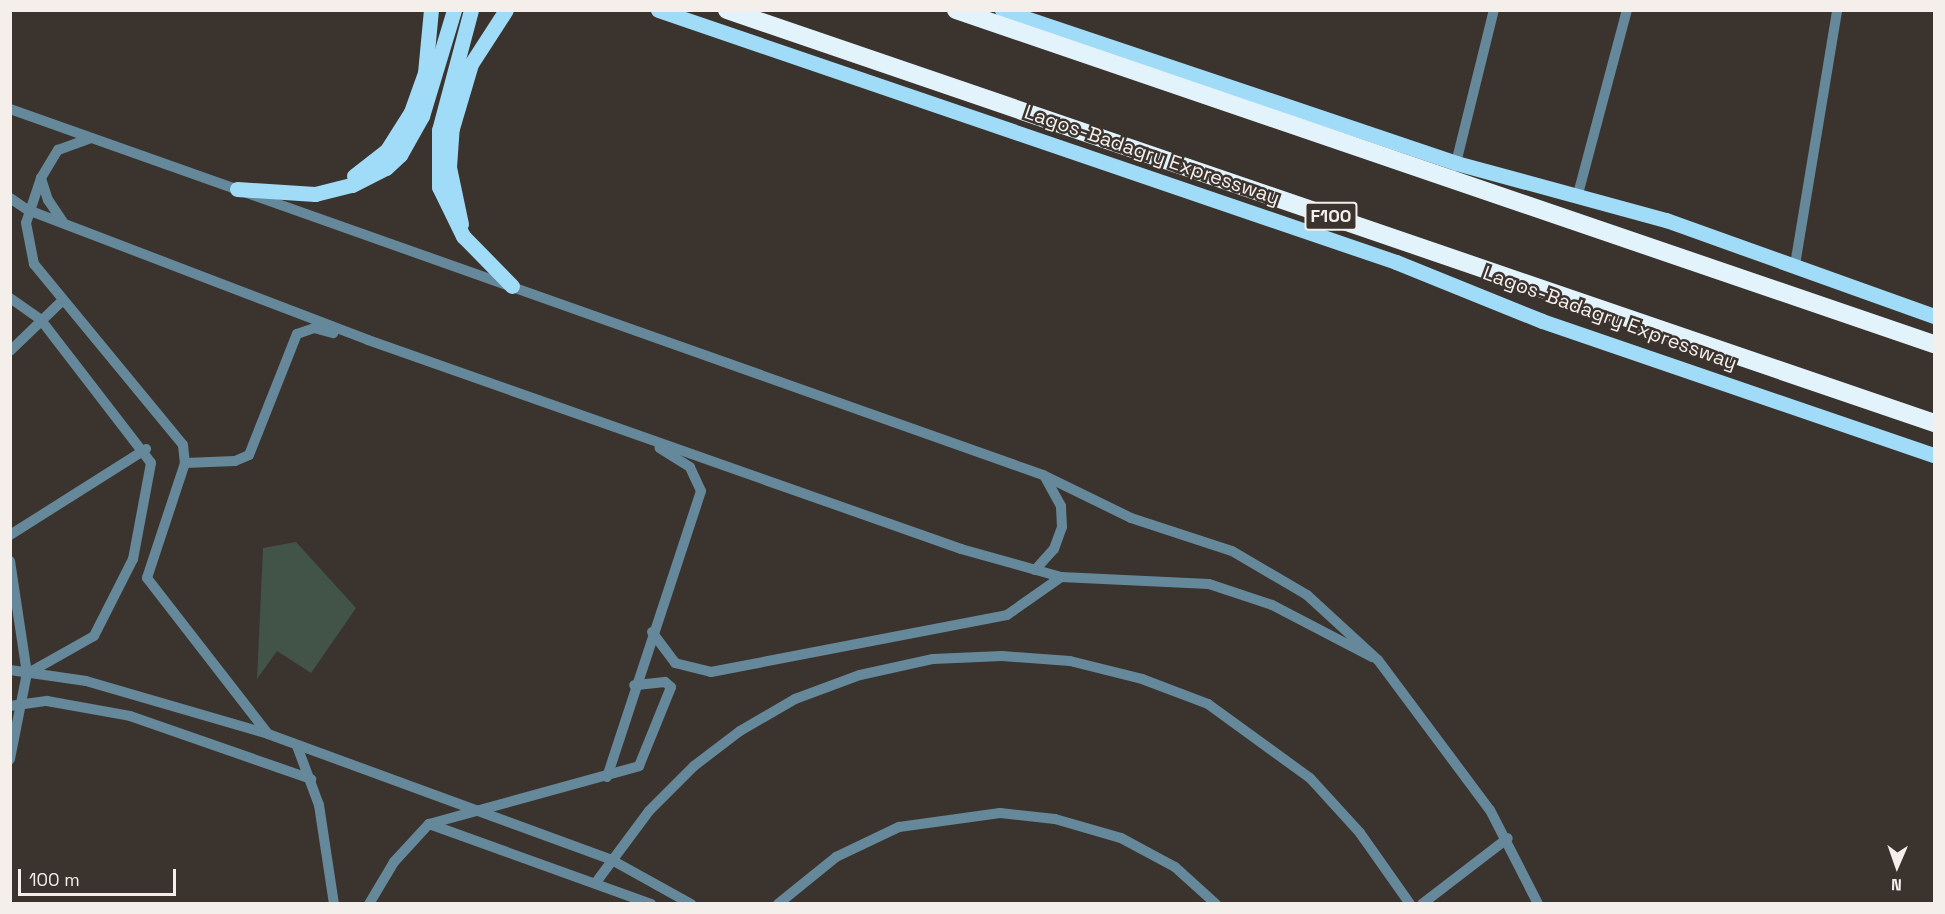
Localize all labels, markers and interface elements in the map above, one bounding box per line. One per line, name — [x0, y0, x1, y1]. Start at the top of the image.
street label: Lagos-Badagry Expressway — [1021, 100, 1283, 210]
road number: F100 — [1304, 201, 1358, 231]
street label: Lagos-Badagry Expressway — [1480, 261, 1740, 375]
north arrow — [1867, 836, 1927, 896]
scale bar — [21, 857, 178, 895]
text: 100 m — [29, 868, 80, 891]
text: N — [1891, 874, 1902, 895]

